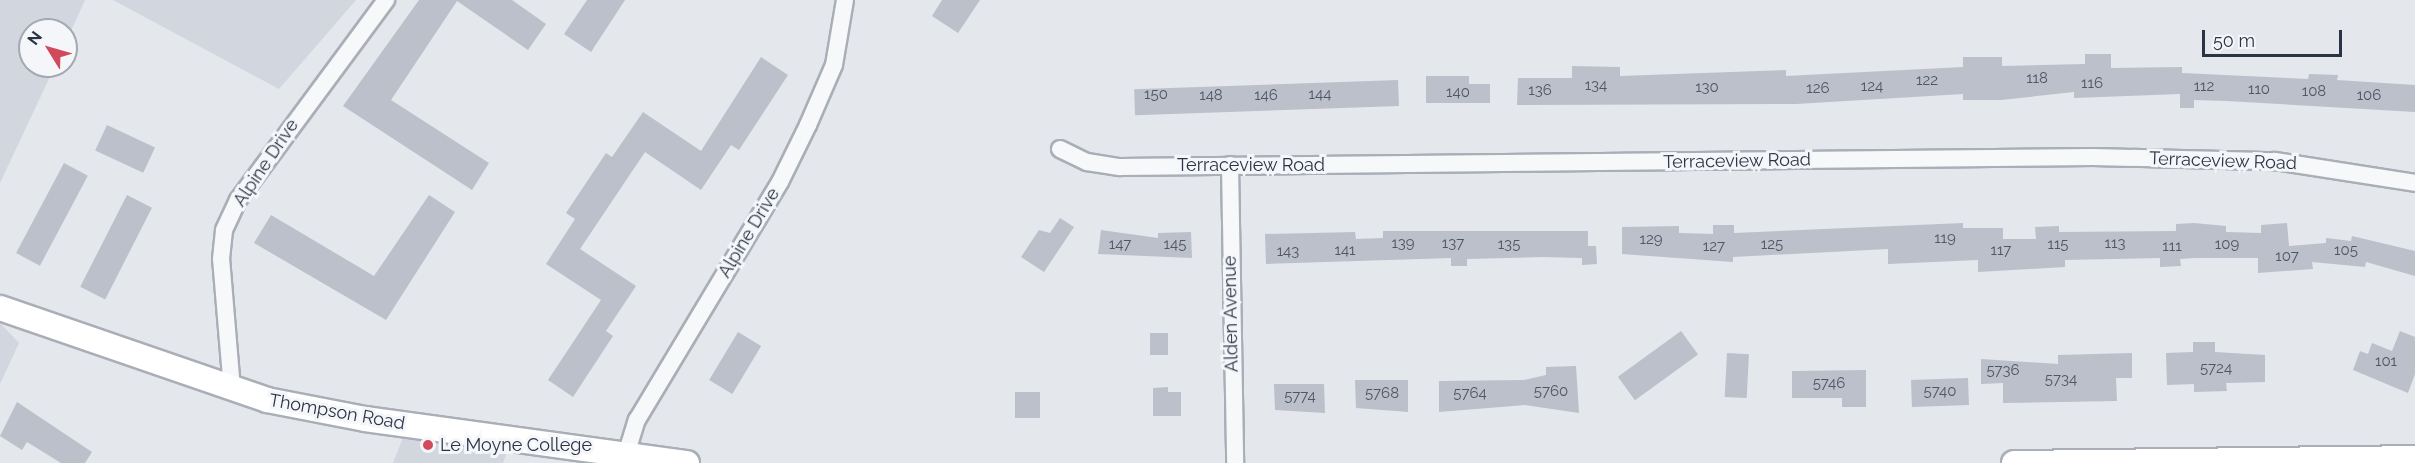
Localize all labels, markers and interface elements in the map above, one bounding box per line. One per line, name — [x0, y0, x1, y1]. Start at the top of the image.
north arrow — [18, 18, 78, 78]
scale bar — [2205, 18, 2344, 56]
text: N — [24, 27, 46, 49]
text: 50 m — [2213, 30, 2255, 51]
house number: 118 — [2026, 70, 2048, 88]
house number: 122 — [1916, 72, 1938, 90]
house number: 116 — [2081, 75, 2103, 93]
house number: 134 — [1585, 77, 1607, 95]
house number: 124 — [1861, 78, 1883, 96]
house number: 112 — [2194, 78, 2214, 96]
house number: 130 — [1695, 79, 1719, 97]
house number: 126 — [1806, 80, 1830, 98]
house number: 110 — [2248, 81, 2270, 99]
house number: 136 — [1528, 82, 1552, 100]
house number: 108 — [2302, 83, 2326, 101]
house number: 140 — [1446, 84, 1470, 102]
house number: 150 — [1144, 86, 1168, 104]
house number: 144 — [1309, 86, 1331, 104]
house number: 148 — [1199, 87, 1223, 105]
house number: 146 — [1254, 87, 1278, 105]
house number: 106 — [2357, 87, 2381, 105]
street label: Alpine Drive — [229, 115, 303, 211]
street label: Terraceview Road — [2149, 148, 2297, 174]
street label: Terraceview Road — [1663, 149, 1811, 173]
street label: Terraceview Road — [1177, 154, 1325, 176]
street label: Alpine Drive — [714, 184, 784, 282]
house number: 119 — [1934, 230, 1956, 248]
house number: 129 — [1639, 231, 1663, 249]
house number: 139 — [1391, 235, 1415, 253]
house number: 137 — [1442, 235, 1464, 253]
house number: 113 — [2105, 235, 2125, 253]
house number: 147 — [1109, 236, 1131, 254]
house number: 145 — [1164, 236, 1186, 254]
house number: 135 — [1498, 236, 1520, 254]
house number: 125 — [1761, 236, 1783, 254]
house number: 115 — [2047, 236, 2069, 254]
house number: 109 — [2215, 236, 2239, 254]
house number: 127 — [1703, 238, 1725, 256]
house number: 111 — [2162, 238, 2182, 256]
house number: 141 — [1334, 242, 1356, 260]
house number: 117 — [1991, 242, 2011, 260]
house number: 105 — [2334, 242, 2358, 260]
house number: 143 — [1277, 243, 1299, 261]
house number: 107 — [2275, 248, 2299, 266]
street label: Alden Avenue — [1219, 255, 1243, 373]
house number: 101 — [2375, 353, 2397, 371]
house number: 5724 — [2200, 360, 2232, 378]
house number: 5736 — [1986, 362, 2020, 380]
house number: 5734 — [2045, 371, 2077, 389]
house number: 5746 — [1813, 375, 1845, 393]
house number: 5760 — [1534, 383, 1568, 401]
house number: 5740 — [1924, 383, 1956, 401]
house number: 5768 — [1365, 385, 1399, 403]
house number: 5764 — [1453, 385, 1487, 403]
house number: 5774 — [1284, 388, 1316, 406]
street label: Thompson Road — [267, 389, 407, 435]
place label: Le Moyne College — [440, 434, 592, 456]
marker: Le Moyne College — [421, 438, 435, 452]

